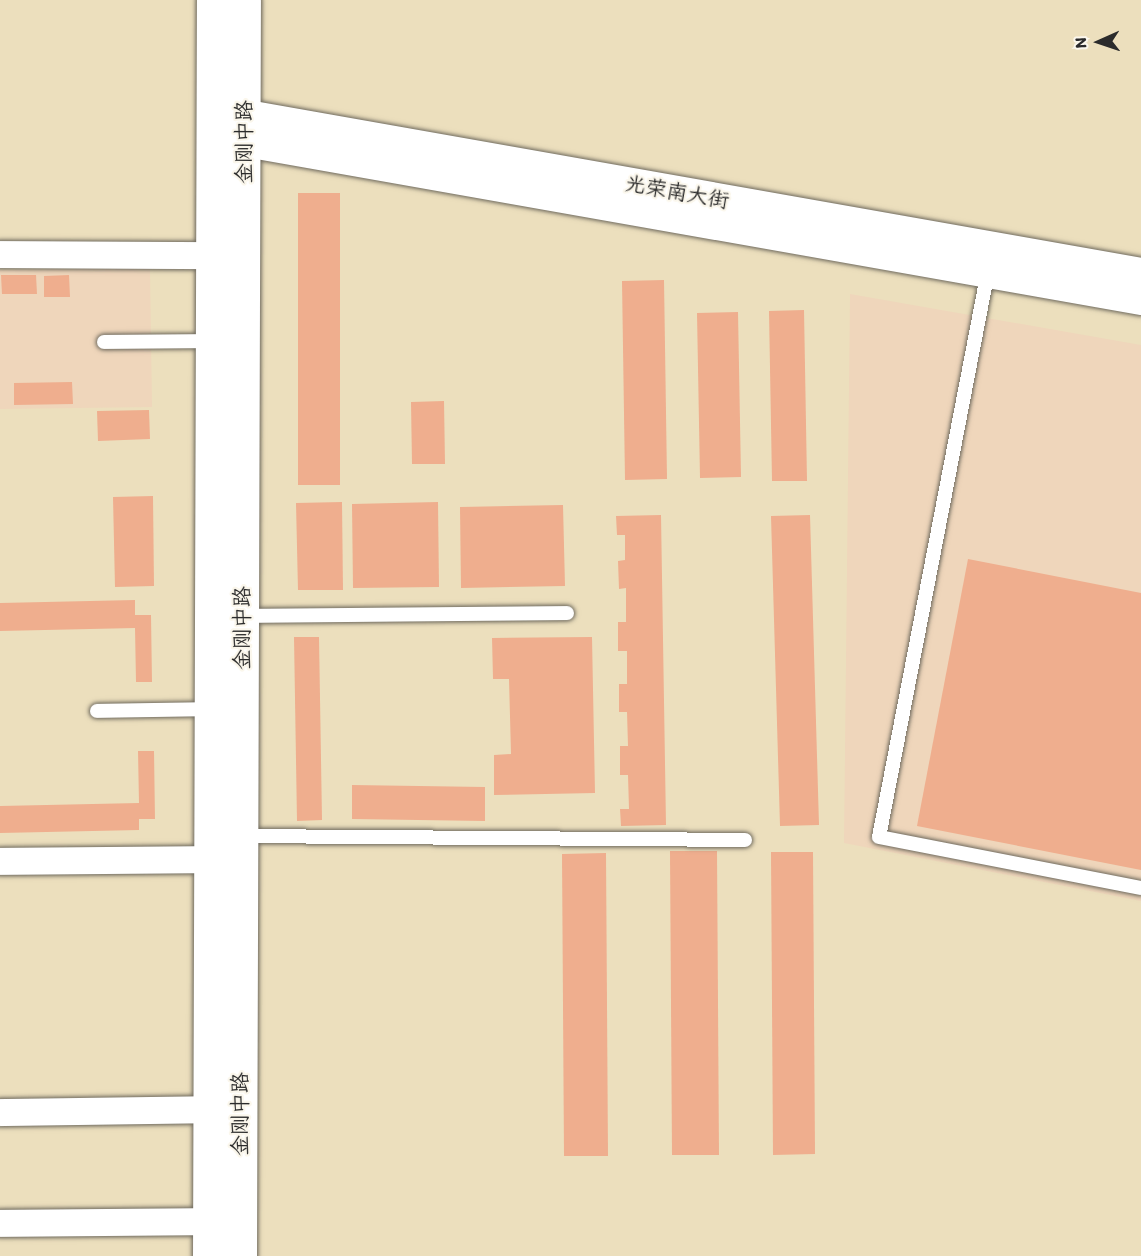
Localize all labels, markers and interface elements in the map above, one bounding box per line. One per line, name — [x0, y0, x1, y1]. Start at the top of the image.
north arrow — [1069, 12, 1129, 72]
text: N — [1071, 37, 1090, 49]
street label: 金刚中路 — [231, 100, 257, 184]
street label: 光荣南大街 — [623, 170, 731, 214]
street label: 金刚中路 — [229, 586, 255, 670]
street label: 金刚中路 — [227, 1072, 253, 1156]

